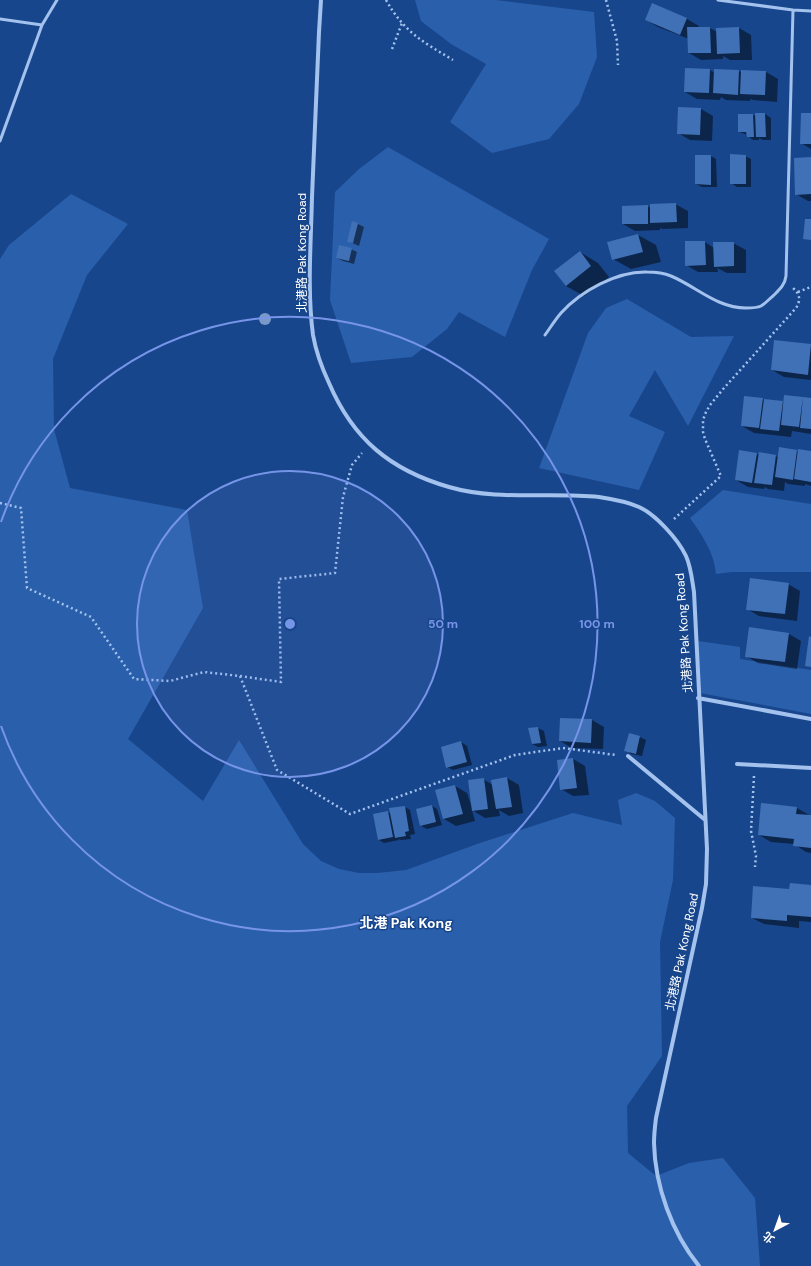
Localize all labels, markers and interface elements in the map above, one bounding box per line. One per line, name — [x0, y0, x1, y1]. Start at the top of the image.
street label: 北港路 Pak Kong Road — [294, 193, 310, 313]
street label: 北港路 Pak Kong Road — [672, 573, 696, 693]
text: 50 m — [428, 616, 458, 632]
text: 100 m — [579, 616, 615, 632]
centre of rings — [283, 617, 297, 631]
street label: 北港路 Pak Kong Road — [662, 892, 702, 1012]
district label: 北港 Pak Kong — [359, 914, 453, 932]
north arrow — [755, 1210, 795, 1250]
text: 北 — [760, 1229, 777, 1246]

